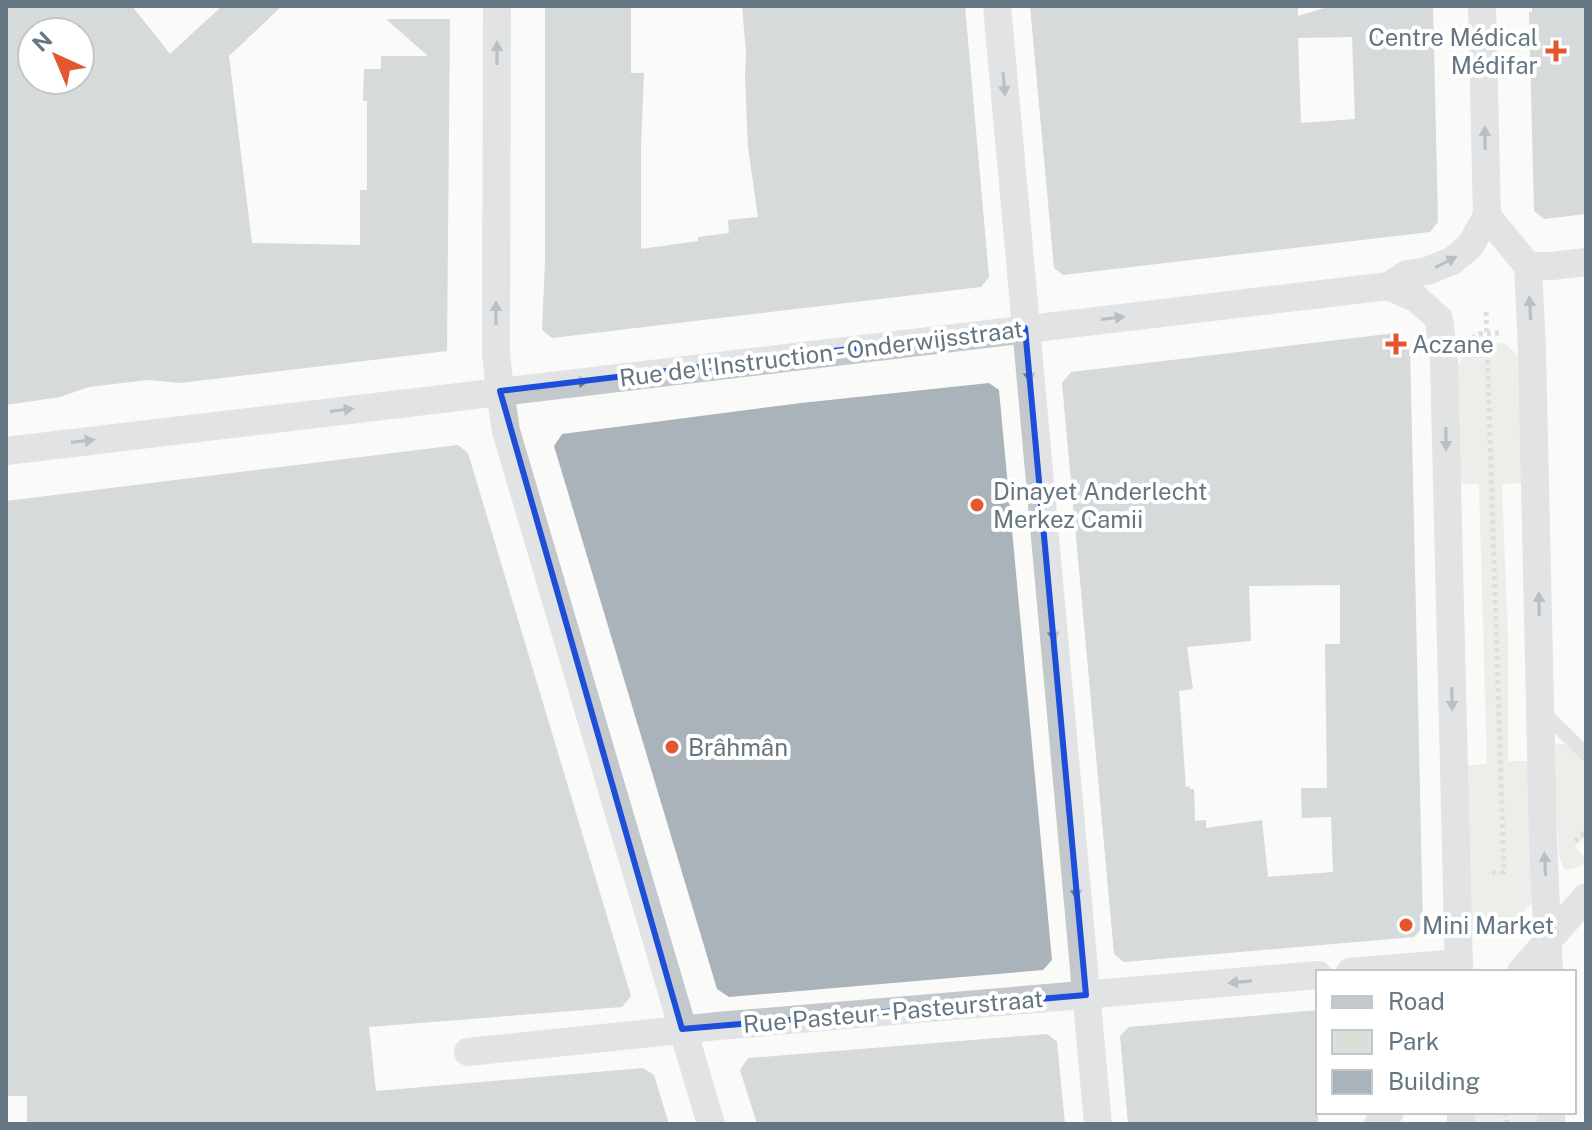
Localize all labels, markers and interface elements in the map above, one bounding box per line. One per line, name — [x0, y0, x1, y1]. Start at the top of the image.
north arrow — [16, 16, 96, 96]
place label: Centre Médical Médifar — [1368, 23, 1538, 79]
text: N — [27, 26, 57, 57]
one-way arrow — [491, 40, 503, 65]
marker: Centre Médical Médifar — [1545, 40, 1567, 62]
one-way arrow — [998, 72, 1011, 97]
one-way arrow — [1479, 125, 1491, 150]
one-way arrow — [1435, 255, 1457, 269]
one-way arrow — [1523, 295, 1536, 320]
one-way arrow — [490, 300, 502, 325]
one-way arrow — [1101, 311, 1126, 324]
street label: Rue de l'Instruction - Onderwijsstraat — [618, 314, 1024, 392]
place label: Aczane — [1412, 330, 1494, 358]
marker: Aczane — [1387, 335, 1405, 353]
one-way arrow — [1023, 359, 1036, 384]
one-way arrow — [565, 375, 590, 388]
one-way arrow — [329, 403, 354, 416]
one-way arrow — [1439, 427, 1452, 452]
one-way arrow — [71, 435, 96, 448]
place label: Dinayet Anderlecht Merkez Camii — [993, 477, 1207, 533]
marker: Dinayet Anderlecht Merkez Camii — [968, 496, 986, 514]
one-way arrow — [1533, 591, 1545, 616]
one-way arrow — [1046, 617, 1059, 642]
one-way arrow — [1445, 687, 1458, 712]
place label: Brâhmân — [688, 733, 788, 761]
marker: Brâhmân — [663, 738, 681, 756]
one-way arrow — [1538, 851, 1551, 876]
one-way arrow — [1070, 876, 1083, 901]
place label: Mini Market — [1422, 911, 1554, 939]
marker: Mini Market — [1397, 916, 1415, 934]
legend — [1316, 970, 1576, 1114]
one-way arrow — [1227, 975, 1252, 988]
street label: Rue Pasteur - Pasteurstraat — [742, 984, 1044, 1038]
text: Road — [1388, 987, 1445, 1015]
text: Park — [1388, 1027, 1439, 1055]
text: Building — [1388, 1067, 1480, 1095]

